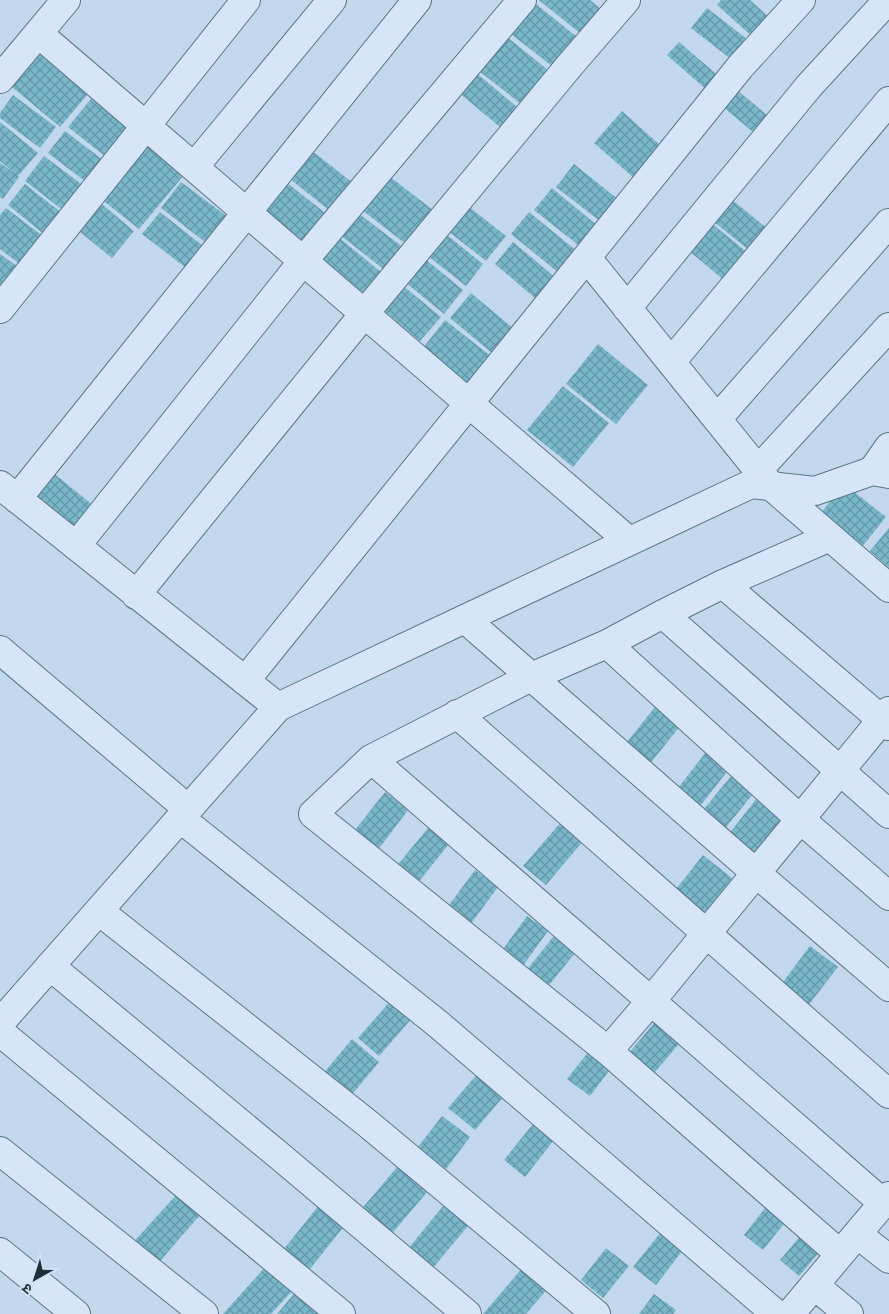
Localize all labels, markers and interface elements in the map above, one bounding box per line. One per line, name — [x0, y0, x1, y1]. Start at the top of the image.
north arrow — [10, 1254, 60, 1304]
text: उ — [17, 1277, 37, 1299]

